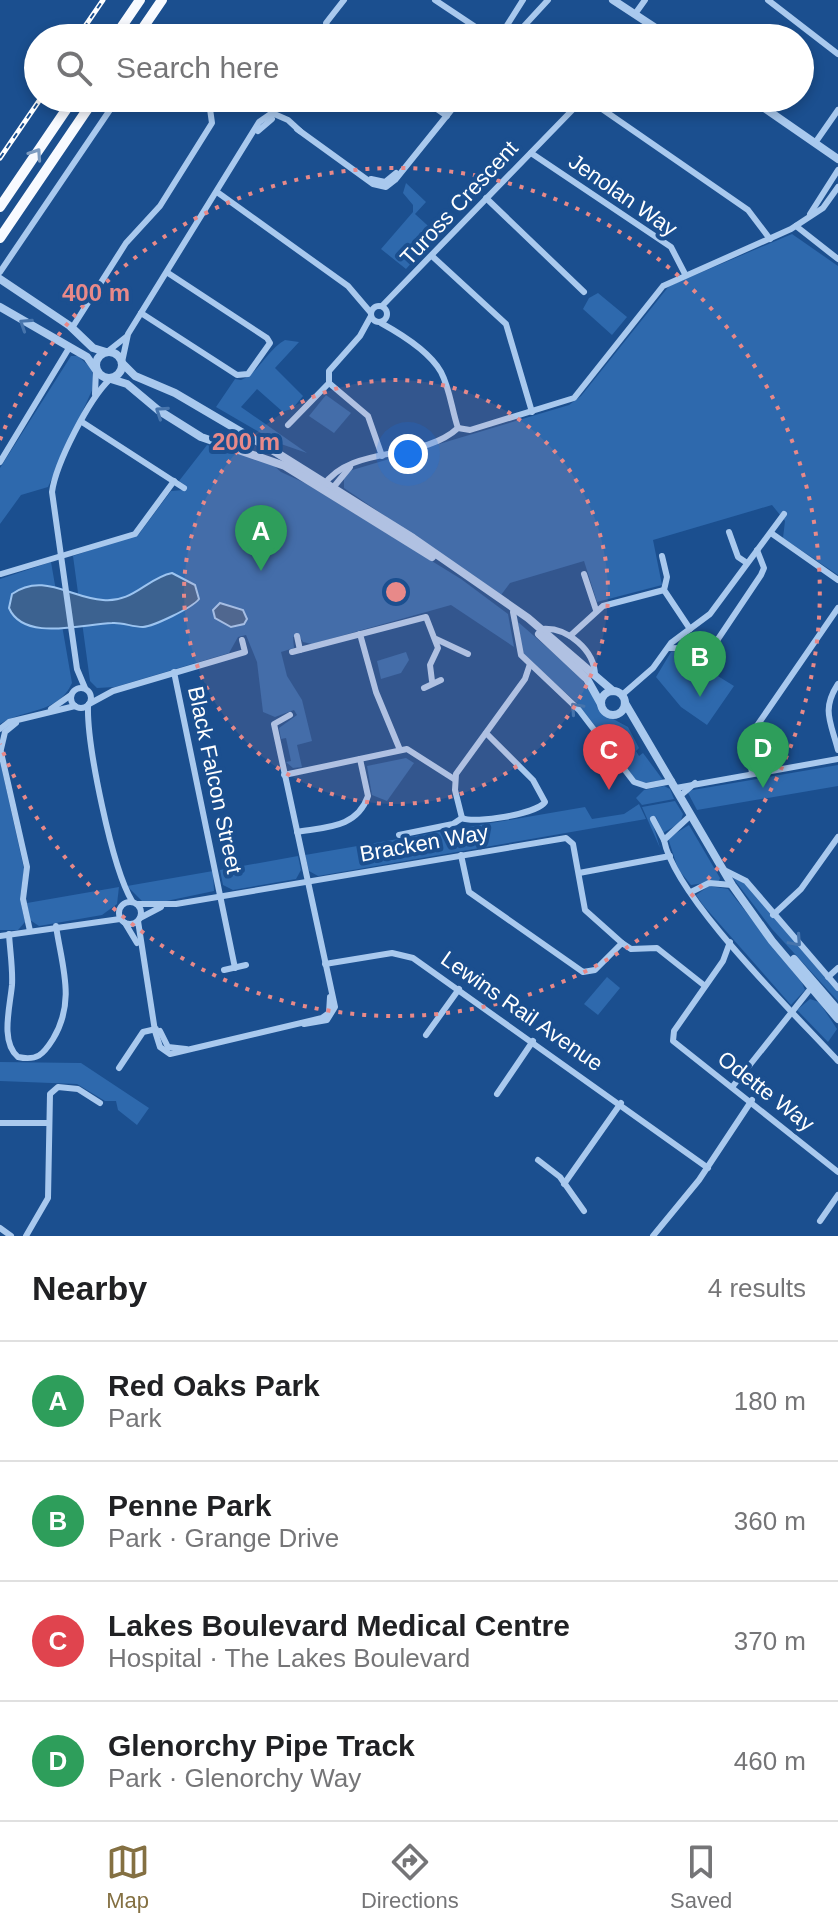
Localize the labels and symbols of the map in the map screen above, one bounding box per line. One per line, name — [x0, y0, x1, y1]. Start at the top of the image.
street label: Tuross Crescent — [395, 136, 523, 270]
one-way arrow — [26, 148, 41, 162]
street label: Jenolan Way — [564, 149, 682, 241]
text: 400 m — [62, 279, 130, 306]
one-way arrow — [19, 318, 34, 333]
one-way arrow — [155, 406, 170, 421]
text: 200 m — [212, 428, 280, 455]
your location — [388, 434, 428, 474]
pin: A — [235, 505, 287, 571]
centre of rings — [382, 578, 410, 606]
pin: B — [674, 631, 726, 697]
street label: Black Falcon Street — [183, 684, 247, 876]
one-way arrow — [571, 702, 586, 717]
pin: D — [737, 722, 789, 788]
pin: C — [583, 724, 635, 790]
street label: Bracken Way — [358, 819, 490, 867]
one-way arrow — [786, 932, 800, 947]
street label: Lewins Rail Avenue — [436, 946, 608, 1076]
street label: Odette Way — [713, 1046, 819, 1136]

